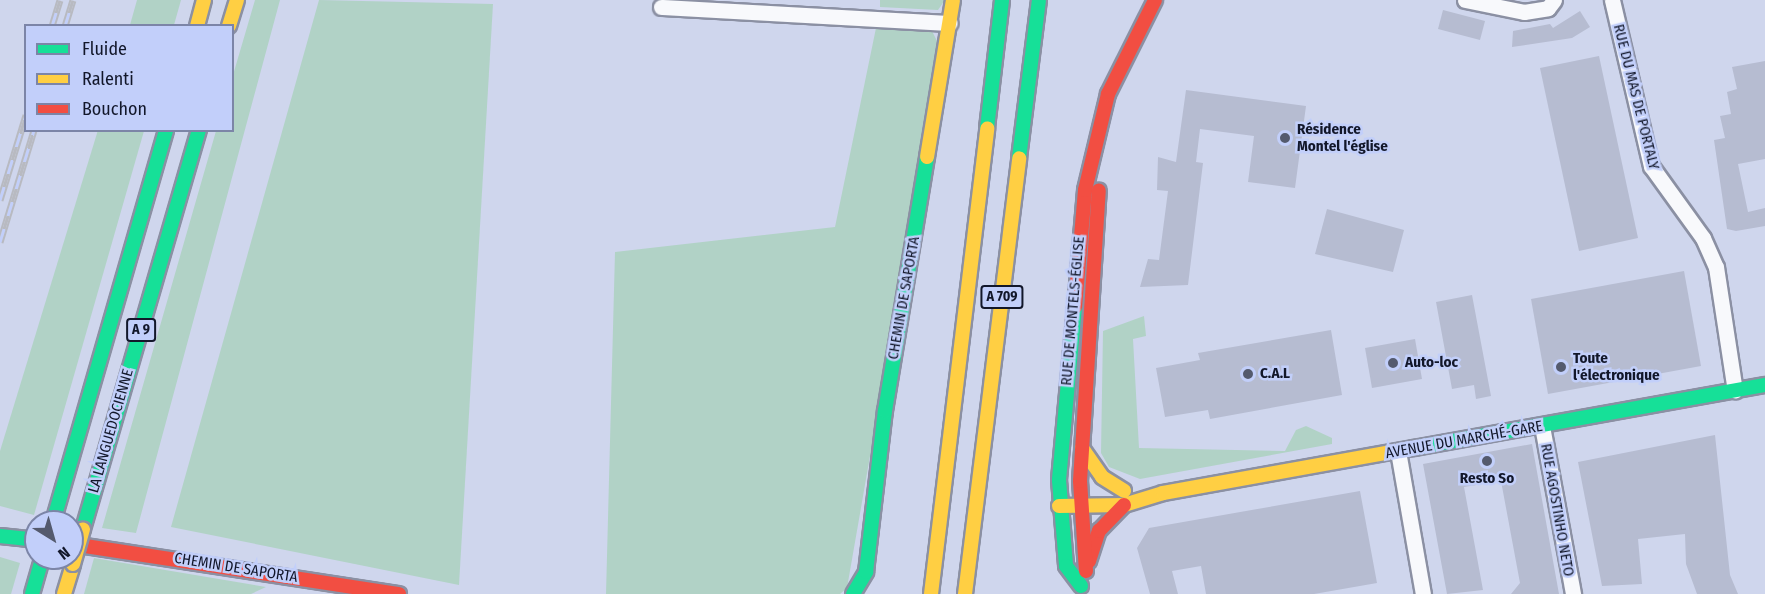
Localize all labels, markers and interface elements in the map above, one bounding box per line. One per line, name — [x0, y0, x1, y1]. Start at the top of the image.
street label: RUE DU MAS DE PORTALY — [1609, 22, 1663, 172]
legend — [24, 24, 234, 132]
text: Fluide — [82, 38, 127, 60]
text: Ralenti — [82, 68, 134, 90]
text: Bouchon — [82, 98, 147, 120]
place label: Résidence Montel l'église — [1297, 120, 1388, 155]
marker: Résidence Montel l'église — [1278, 131, 1292, 145]
street label: CHEMIN DE SAPORTA — [884, 235, 924, 361]
street label: RUE DE MONTELS-ÉGLISE — [1058, 236, 1088, 386]
road number: A 709 — [980, 286, 1024, 308]
road number: A 9 — [126, 319, 156, 341]
place label: Toute l'électronique — [1573, 349, 1660, 384]
place label: Auto-loc — [1405, 354, 1458, 372]
marker: Auto-loc — [1386, 356, 1400, 370]
marker: Toute l'électronique — [1554, 360, 1568, 374]
place label: C.A.L — [1260, 365, 1290, 383]
street label: LA LANGUEDOCIENNE — [85, 367, 137, 495]
marker: C.A.L — [1241, 367, 1255, 381]
street label: AVENUE DU MARCHÉ-GARE — [1384, 417, 1544, 463]
street label: RUE AGOSTINHO NETO — [1536, 442, 1578, 578]
marker: Resto So — [1480, 454, 1494, 468]
place label: Resto So — [1460, 470, 1514, 488]
north arrow — [24, 510, 84, 570]
text: N — [54, 543, 73, 564]
street label: CHEMIN DE SAPORTA — [173, 549, 299, 587]

